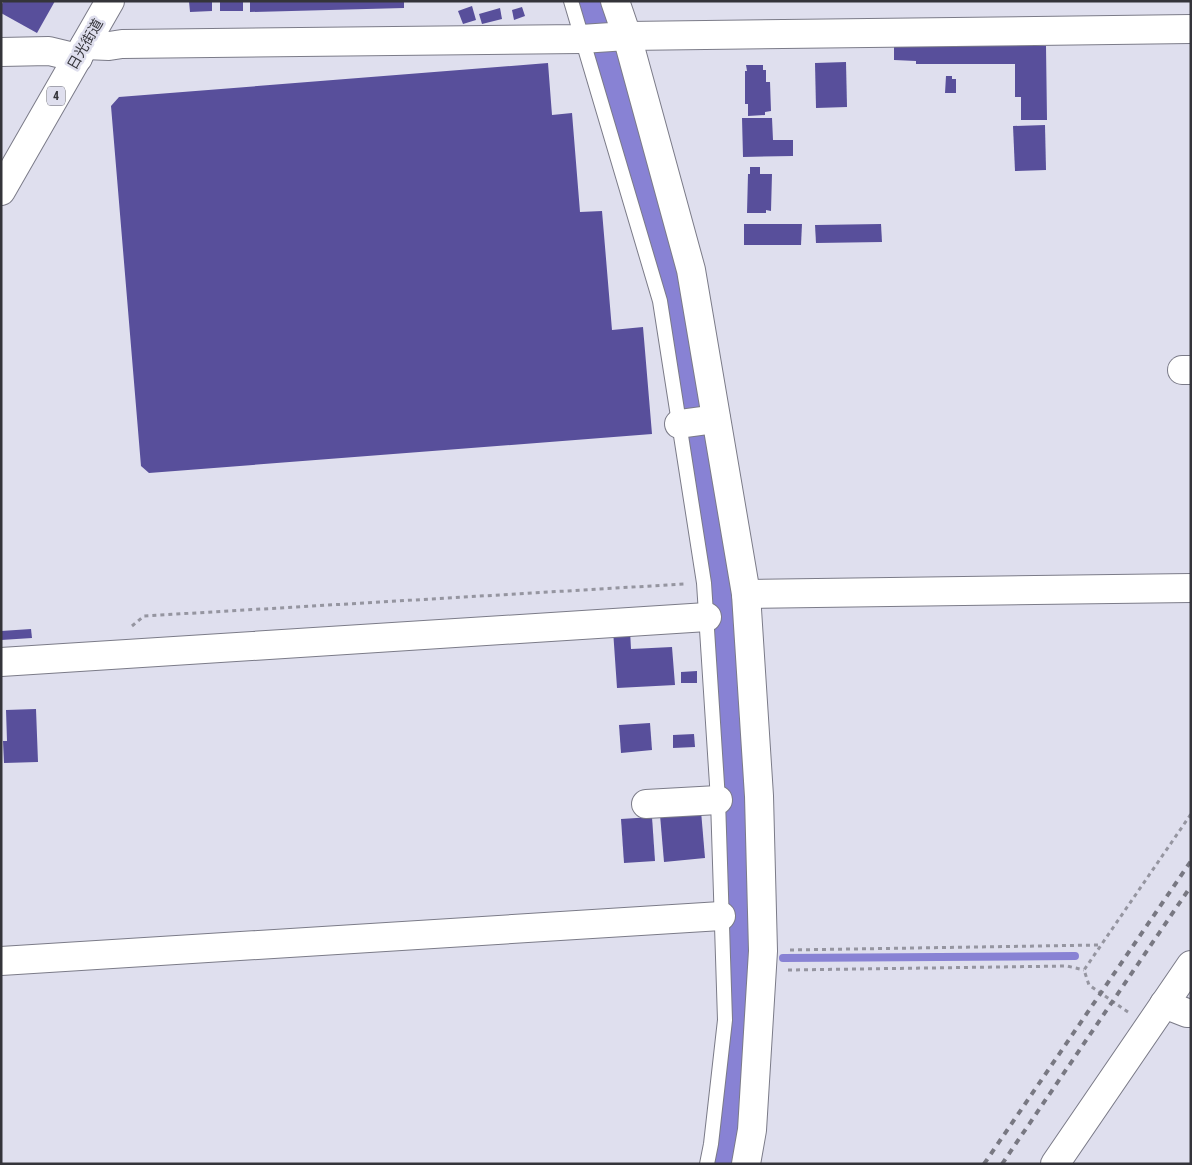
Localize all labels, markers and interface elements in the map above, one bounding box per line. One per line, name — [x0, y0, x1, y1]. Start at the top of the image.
street label: 日光街道 — [64, 16, 106, 72]
road number: 4 — [47, 86, 65, 105]

